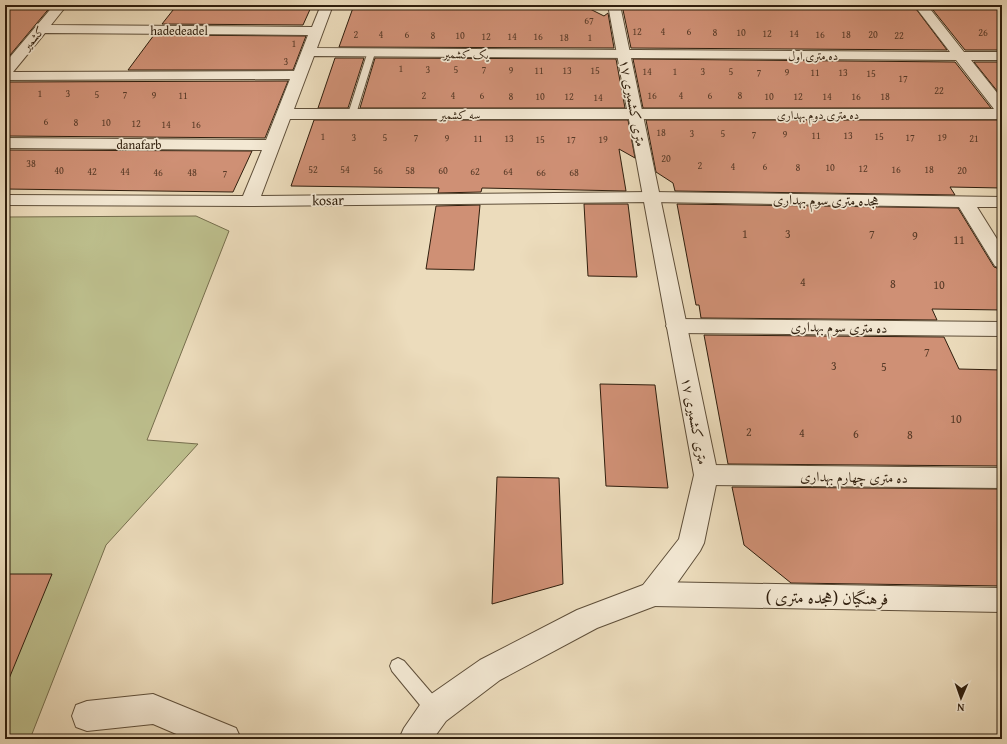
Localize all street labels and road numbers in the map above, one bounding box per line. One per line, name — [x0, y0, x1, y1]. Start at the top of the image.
street label: کشمیر — [17, 22, 48, 55]
street label: hadedeadel — [150, 22, 208, 39]
street label: یک کشمیر — [441, 45, 490, 63]
street label: ده متری اول — [788, 47, 838, 64]
street label: ۱۷ متری کشمیری — [615, 58, 651, 148]
street label: سه کشمیر — [438, 106, 481, 123]
street label: ده متری دوم بهداری — [777, 106, 859, 126]
street label: danafarb — [116, 136, 162, 153]
street label: هجده متری سوم بهداری — [773, 189, 879, 214]
street label: kosar — [312, 190, 344, 210]
street label: ده متری سوم بهداری — [790, 316, 888, 341]
street label: ۱۷ متری کشمیری — [677, 376, 713, 466]
street label: ده متری چهارم بهداری — [800, 466, 908, 491]
street label: فرهنگیان (هجده متری ) — [765, 583, 889, 611]

